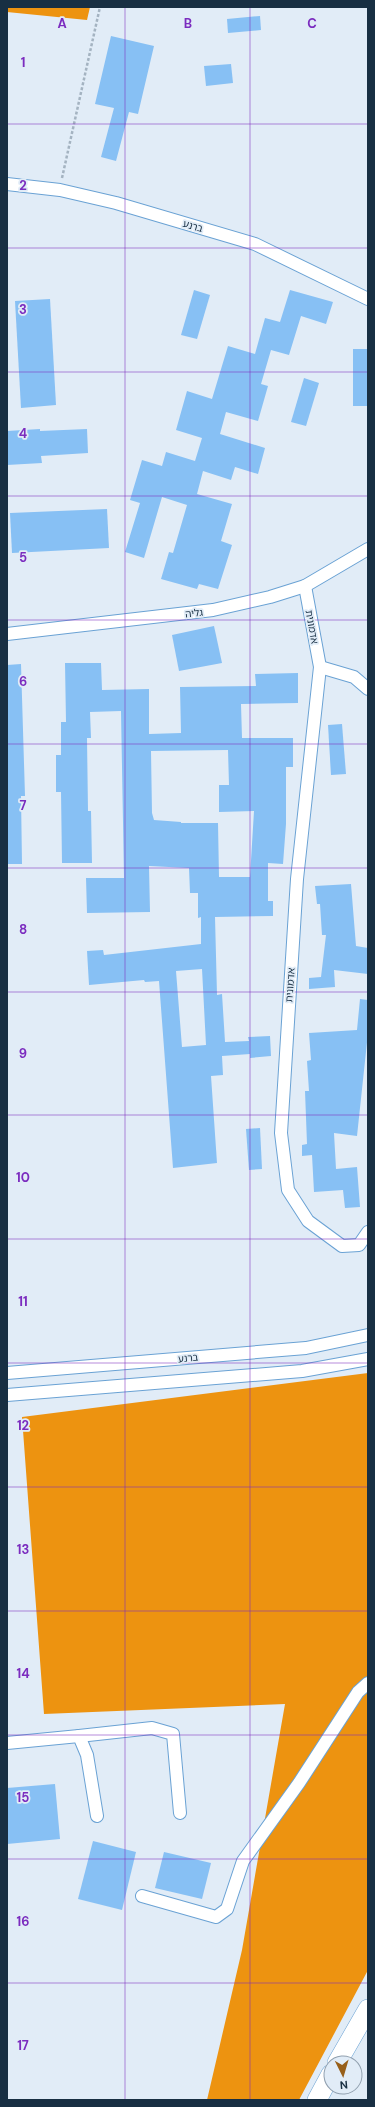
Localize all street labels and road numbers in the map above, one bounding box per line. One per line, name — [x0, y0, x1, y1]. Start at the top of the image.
street label: ברנע — [181, 217, 205, 235]
street label: גליה — [184, 606, 204, 620]
street label: אדמונית — [303, 609, 321, 645]
street label: אדמונית — [282, 967, 298, 1003]
street label: ברנע — [177, 1351, 199, 1365]

